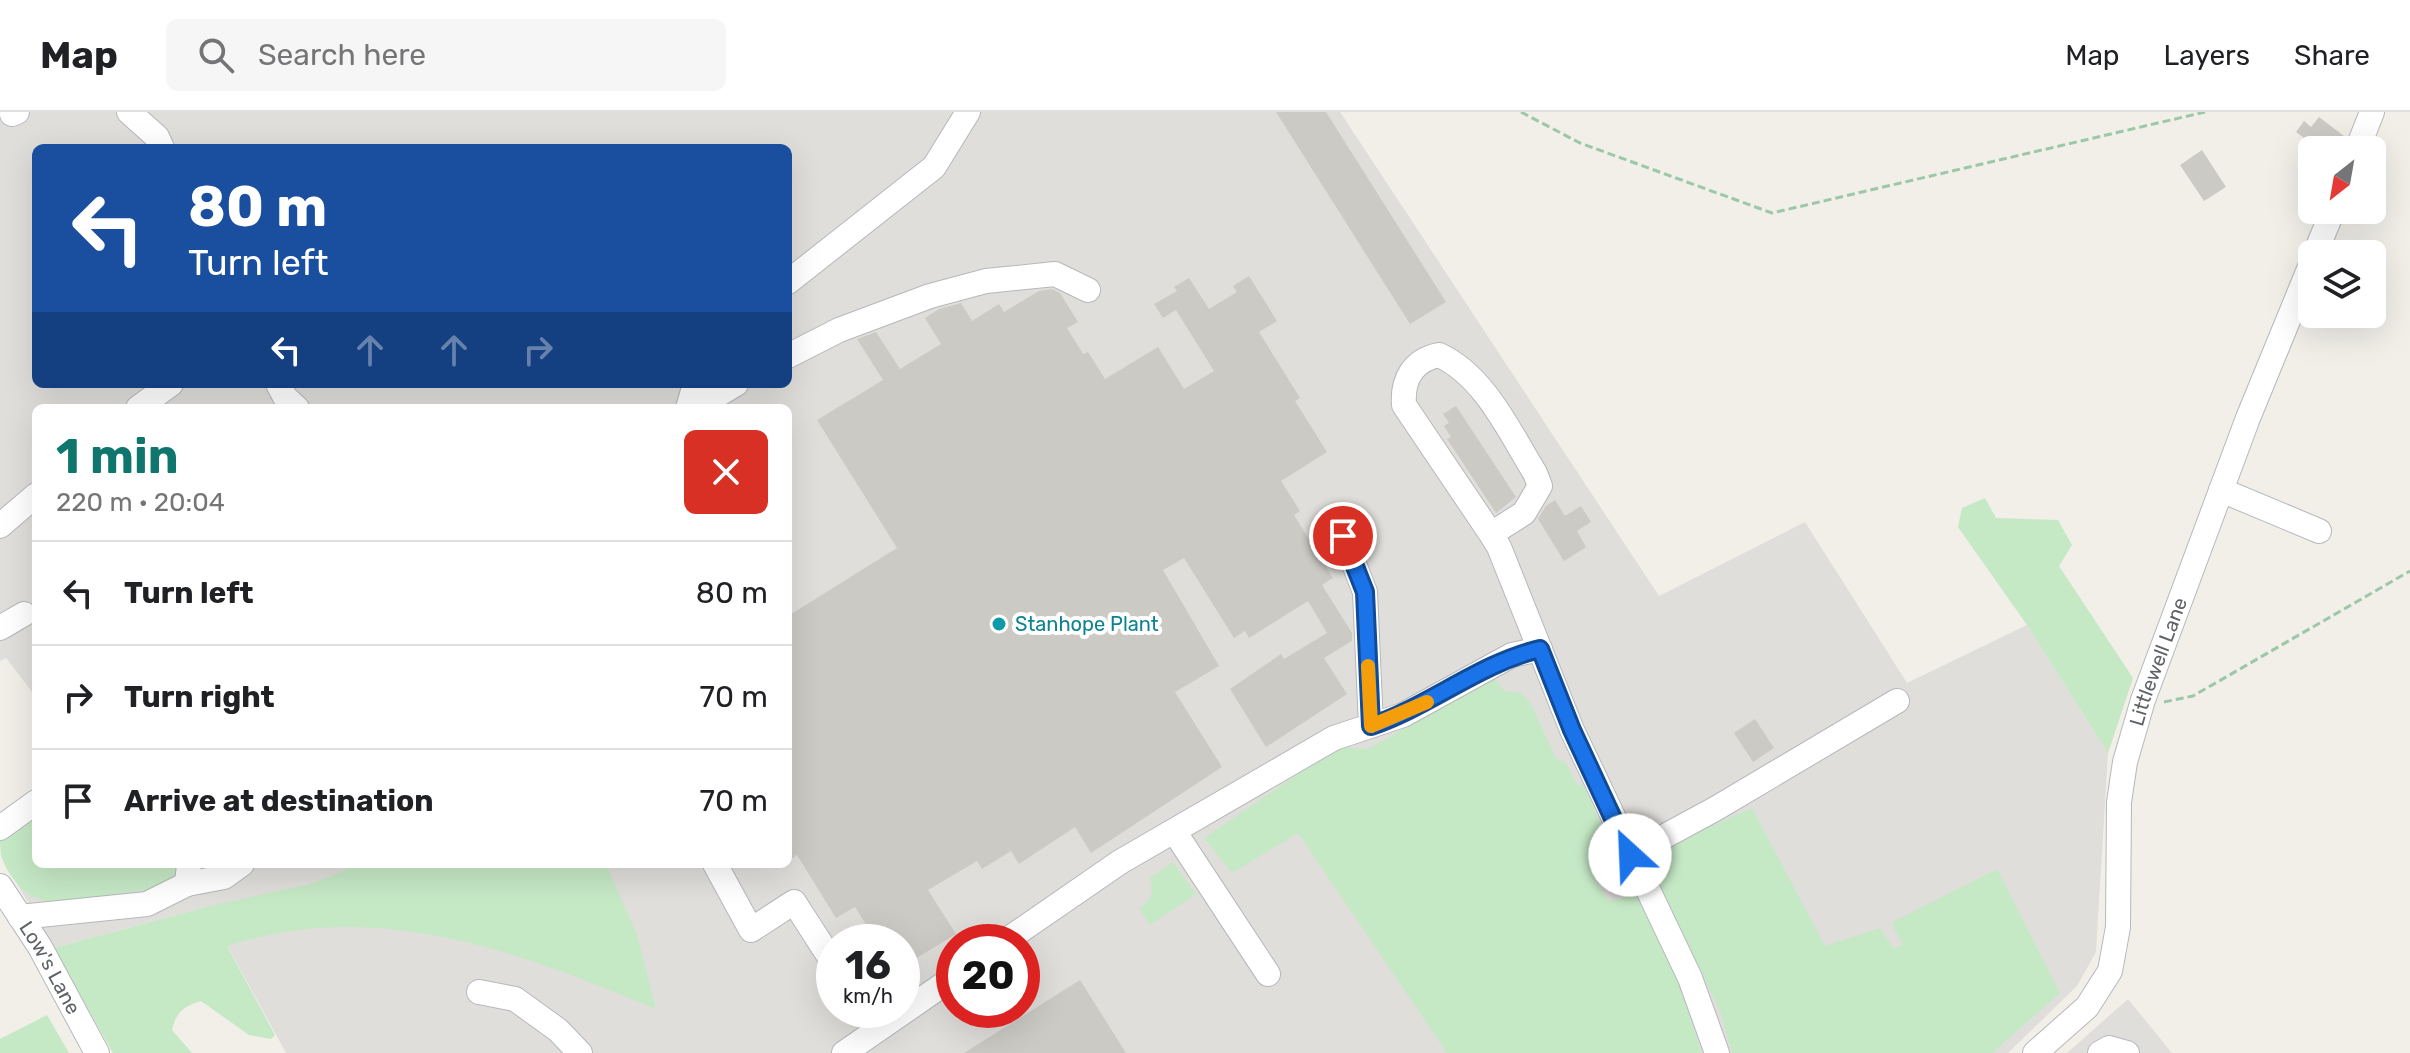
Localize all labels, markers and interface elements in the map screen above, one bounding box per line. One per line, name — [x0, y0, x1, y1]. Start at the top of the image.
search box — [166, 19, 726, 91]
text: Map — [40, 32, 118, 78]
icon: search — [194, 33, 238, 77]
text: Search here — [258, 37, 426, 73]
text: Map — [2065, 39, 2120, 72]
text: Layers — [2164, 39, 2250, 72]
text: Share — [2294, 39, 2370, 72]
north arrow — [2298, 136, 2386, 224]
map controls — [2298, 136, 2386, 328]
text: 80 m — [188, 174, 327, 240]
icon: left — [56, 176, 160, 280]
button: layers — [2298, 240, 2386, 328]
text: Turn left — [188, 241, 329, 284]
icon: left — [264, 328, 308, 372]
icon: ahead — [348, 328, 392, 372]
icon: ahead — [432, 328, 476, 372]
icon: right — [516, 328, 560, 372]
text: 1 min — [56, 428, 179, 485]
button: close — [684, 430, 768, 514]
text: 220 m · 20:04 — [56, 487, 225, 518]
pin — [1309, 502, 1377, 570]
icon: arrive — [1321, 514, 1365, 558]
icon: left — [56, 571, 100, 615]
text: Turn left — [124, 575, 254, 611]
text: 80 m — [696, 575, 768, 611]
street label: Littlewell Lane — [2124, 594, 2192, 729]
place label: Stanhope Plant — [1015, 612, 1159, 636]
marker: Stanhope Plant — [990, 615, 1008, 633]
icon: right — [56, 675, 100, 719]
text: Turn right — [124, 679, 275, 715]
text: 70 m — [700, 679, 768, 715]
icon: arrive — [56, 779, 100, 823]
text: Arrive at destination — [124, 783, 434, 819]
text: 70 m — [700, 783, 768, 819]
position arrow — [1588, 813, 1672, 897]
street label: Low's Lane — [14, 917, 86, 1018]
speed limit sign: 20 — [936, 924, 1040, 1028]
text: 16 — [845, 942, 891, 989]
text: km/h — [843, 984, 893, 1008]

